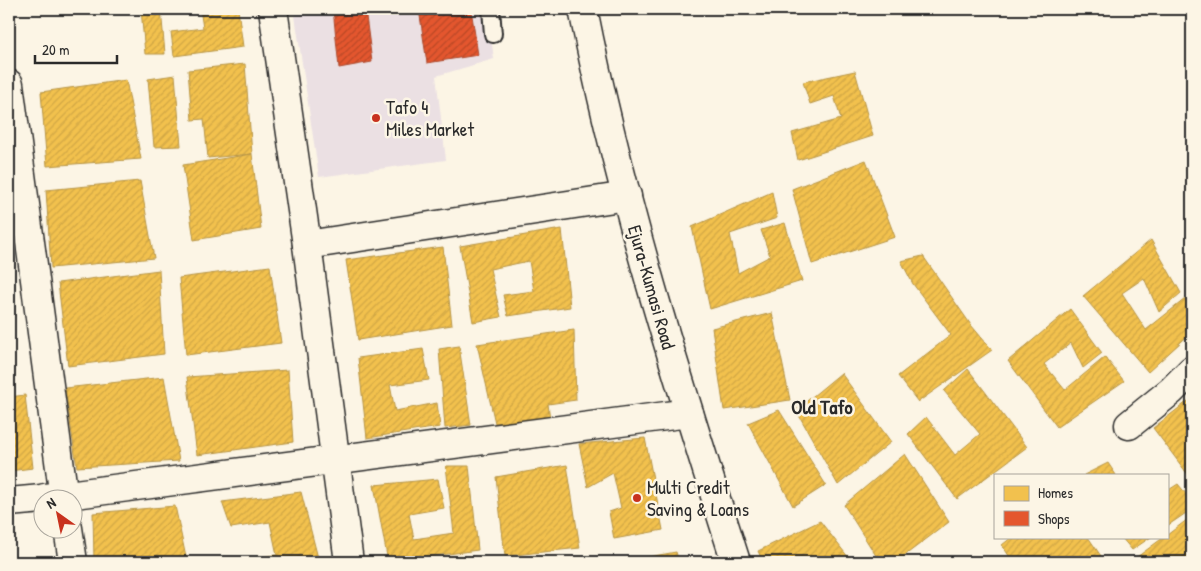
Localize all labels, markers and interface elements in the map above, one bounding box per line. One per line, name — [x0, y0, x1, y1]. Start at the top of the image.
scale bar — [35, 32, 118, 64]
text: 20 m — [42, 39, 69, 60]
place label: Tafo 4 Miles Market — [386, 94, 474, 142]
marker: Tafo 4 Miles Market — [370, 112, 382, 124]
street label: Ejura-Kumasi Road — [622, 222, 682, 353]
district label: Old Tafo — [791, 393, 853, 420]
place label: Multi Credit Saving & Loans — [647, 474, 749, 522]
legend — [994, 474, 1168, 538]
text: Homes — [1038, 482, 1073, 503]
north arrow — [32, 488, 82, 538]
text: N — [42, 492, 59, 513]
marker: Multi Credit Saving & Loans — [631, 492, 643, 504]
text: Shops — [1038, 508, 1070, 529]

